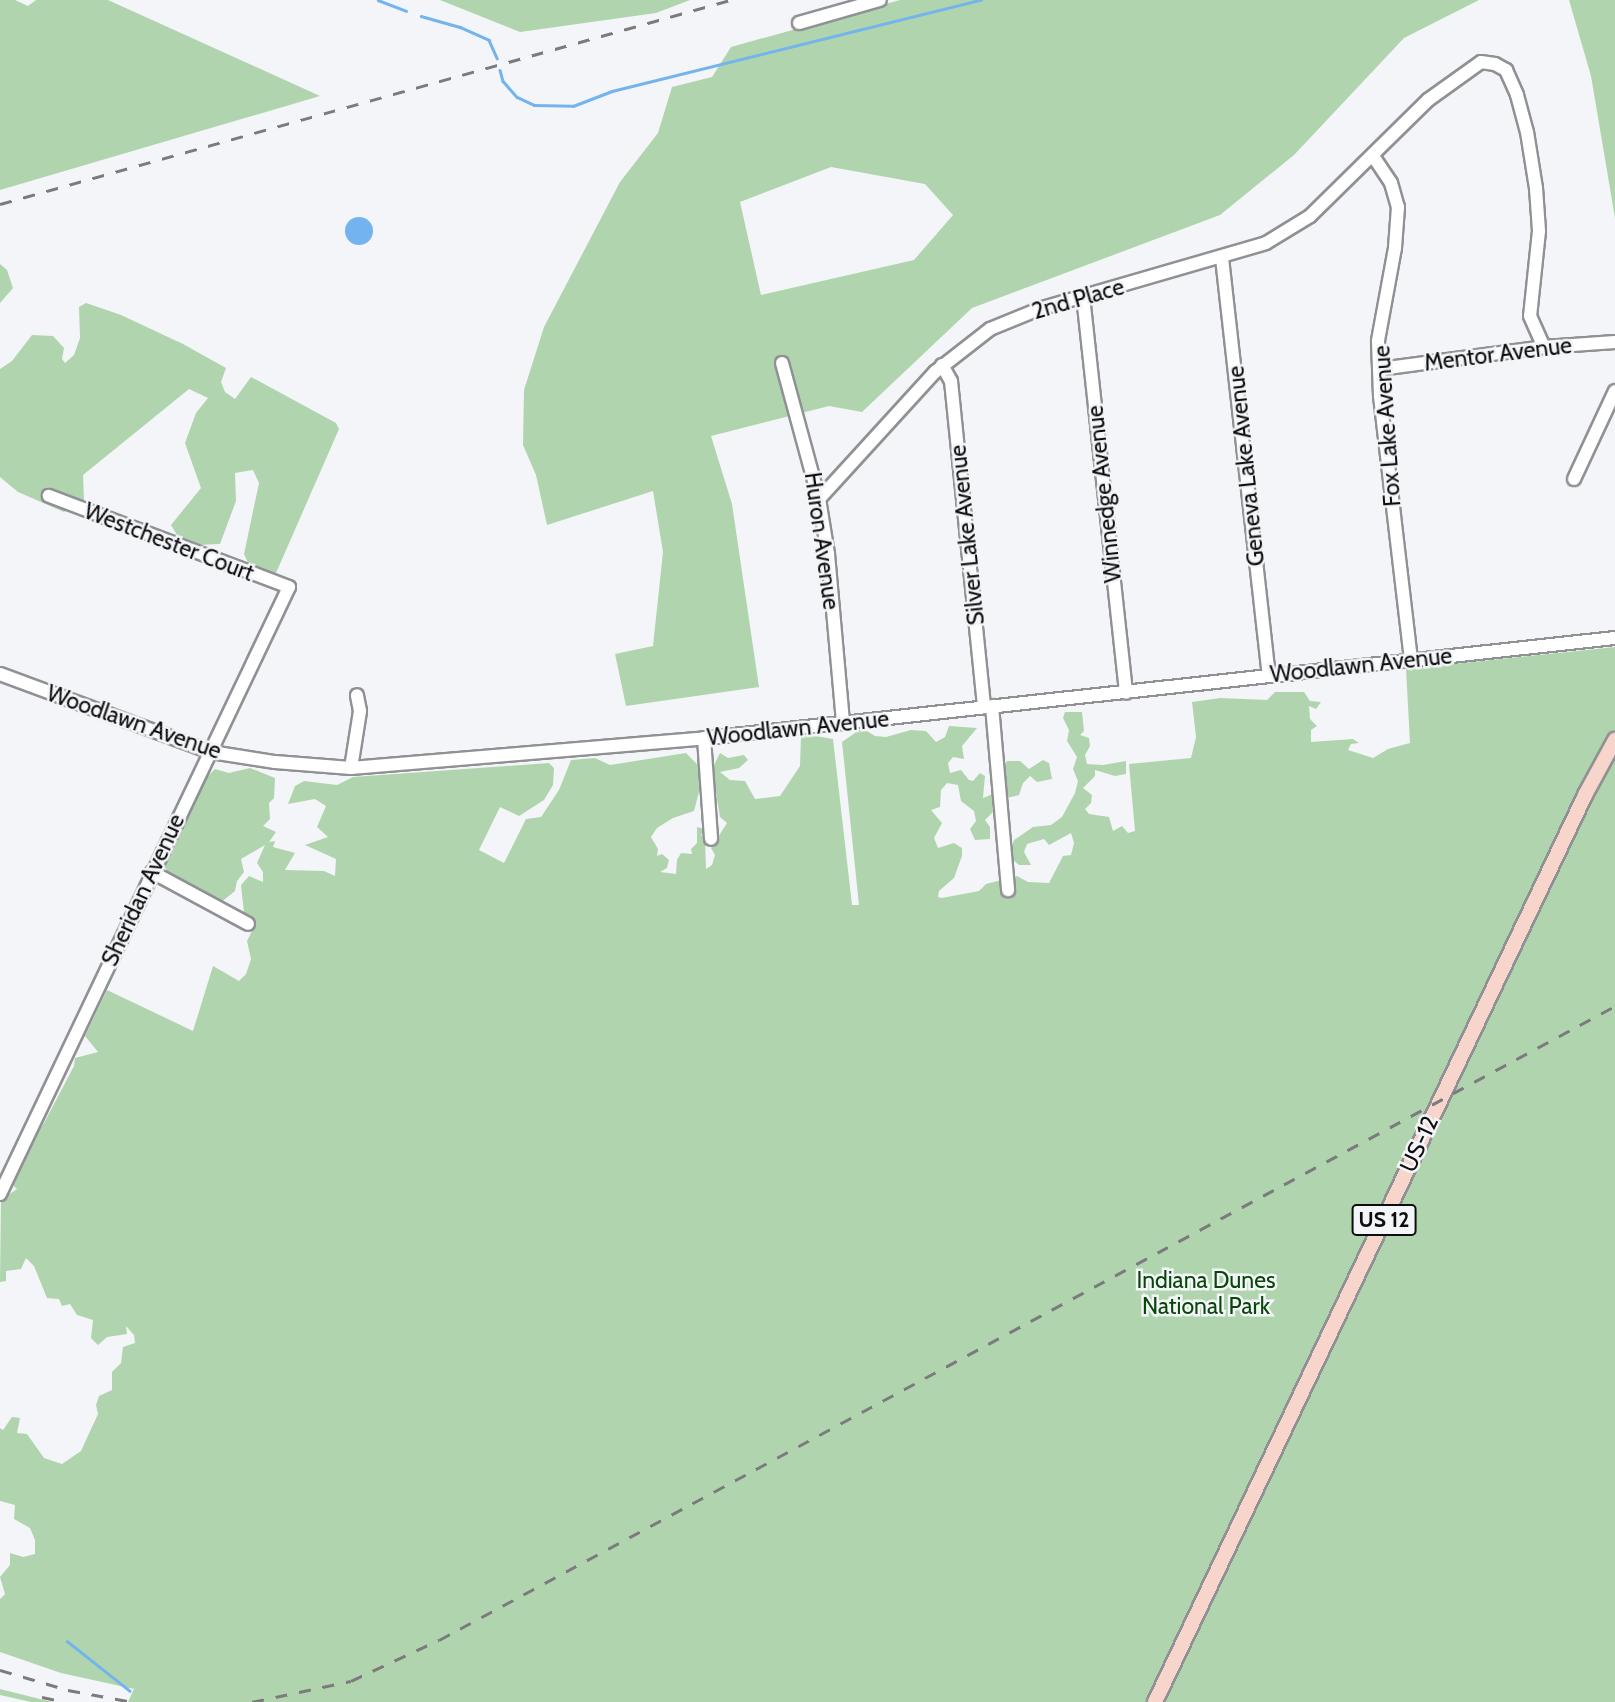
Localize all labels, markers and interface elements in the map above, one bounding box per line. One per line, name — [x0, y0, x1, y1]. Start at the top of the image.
street label: 2nd Place — [1029, 273, 1127, 325]
street label: Mentor Avenue — [1423, 331, 1573, 377]
street label: Fox Lake Avenue — [1368, 344, 1406, 508]
street label: Geneva Lake Avenue — [1222, 364, 1270, 568]
street label: Winnedge Avenue — [1081, 404, 1127, 584]
street label: Silver Lake Avenue — [944, 444, 990, 626]
street label: Huron Avenue — [799, 470, 845, 612]
street label: Westchester Court — [80, 497, 258, 587]
street label: Woodlawn Avenue — [1269, 642, 1453, 688]
street label: Woodlawn Avenue — [43, 679, 225, 765]
street label: Woodlawn Avenue — [706, 705, 890, 751]
street label: Sheridan Avenue — [96, 810, 190, 970]
street label: US-12 — [1394, 1111, 1444, 1177]
road number: US 12 — [1351, 1202, 1417, 1238]
park label: Indiana Dunes National Park — [1136, 1266, 1276, 1320]

